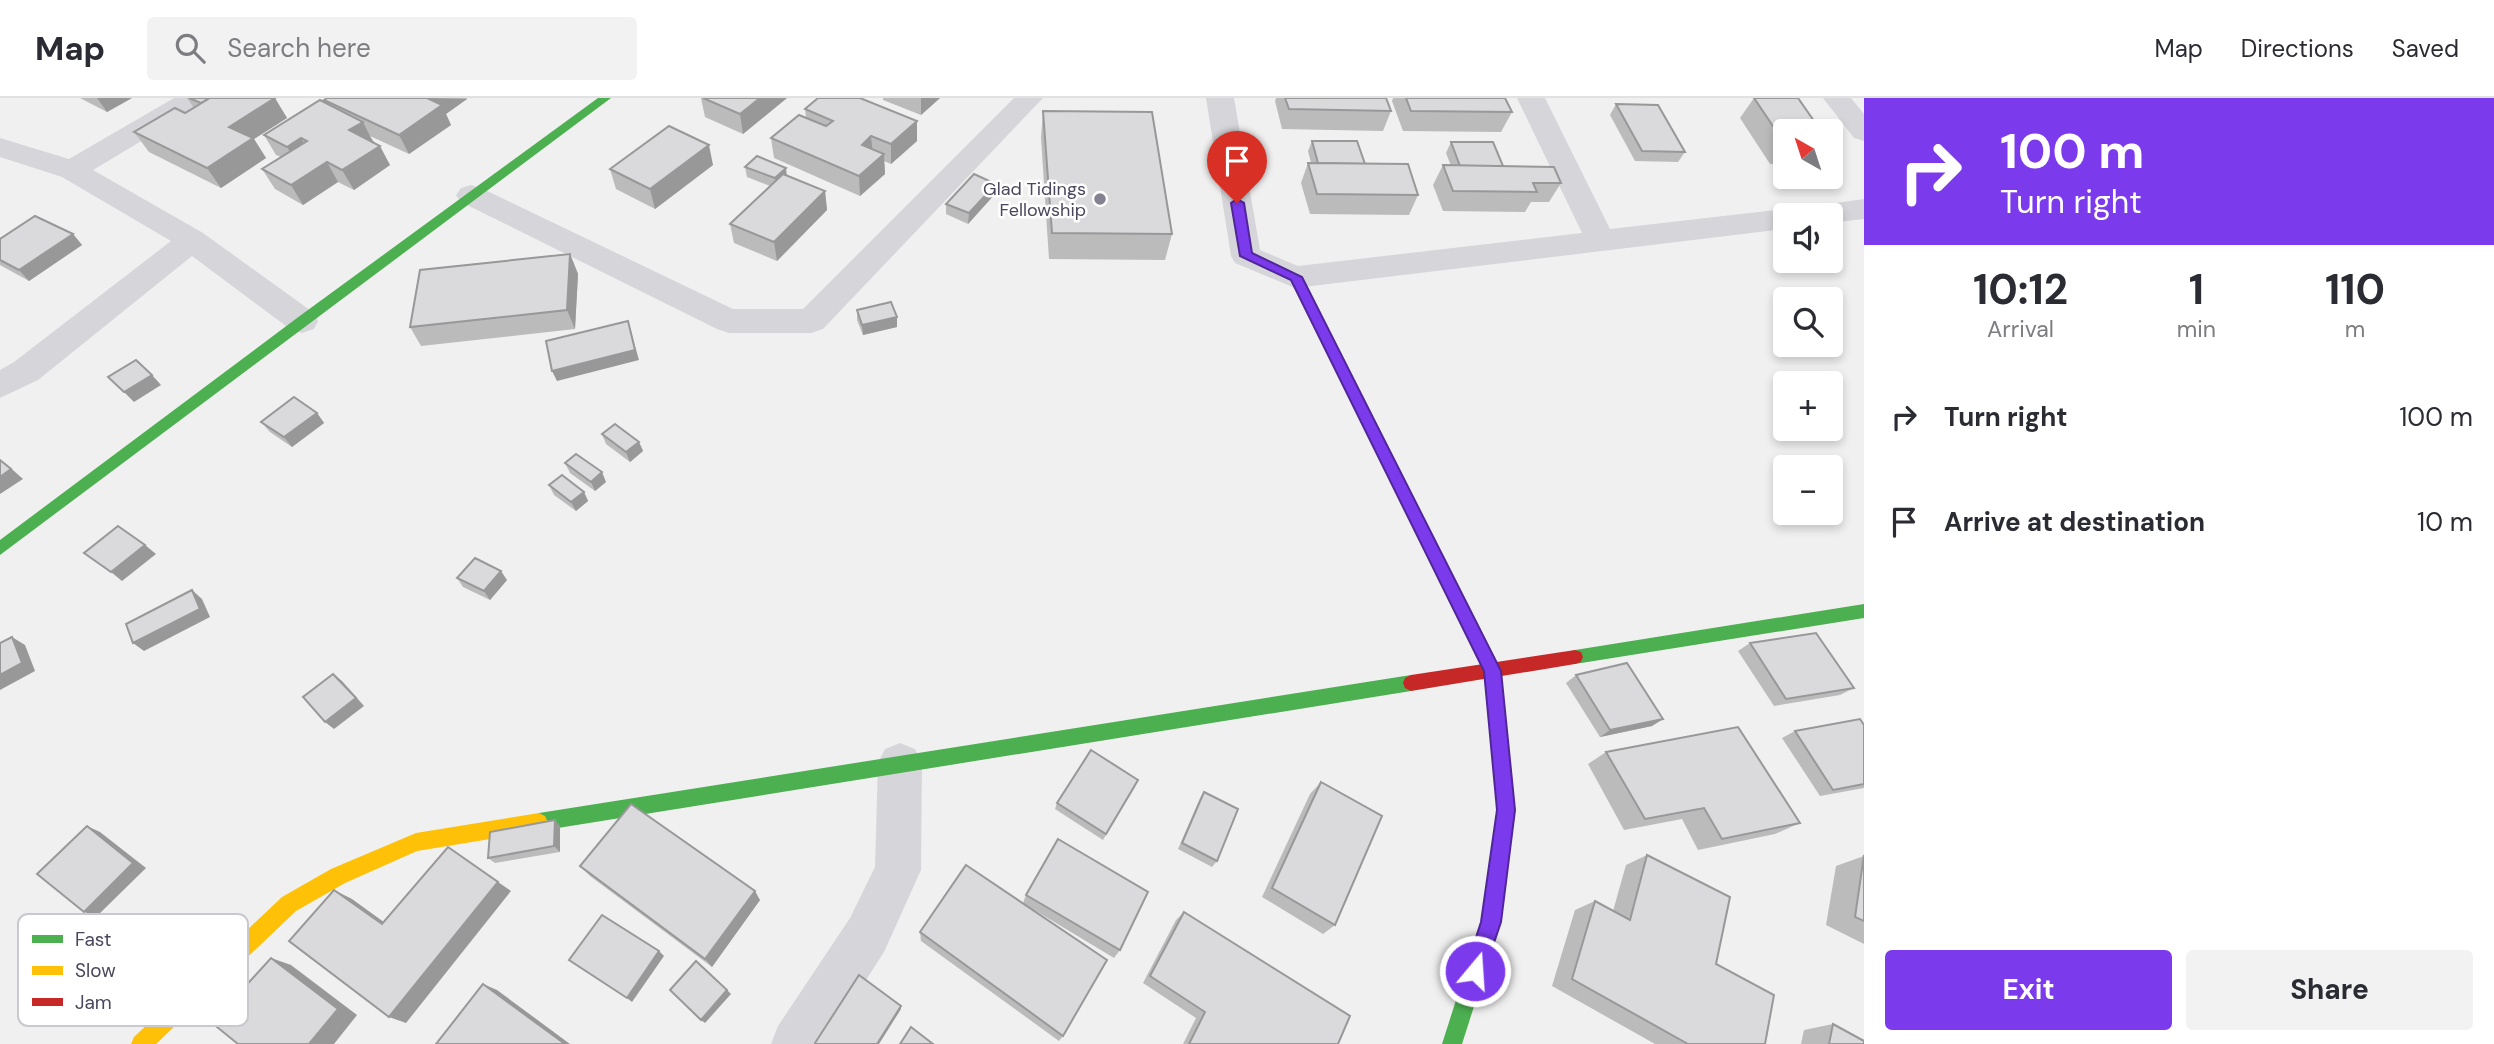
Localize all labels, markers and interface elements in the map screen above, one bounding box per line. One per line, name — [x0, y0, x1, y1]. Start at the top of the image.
search box — [147, 17, 637, 80]
text: Map — [35, 27, 105, 70]
icon: search — [171, 29, 209, 67]
text: Search here — [227, 31, 371, 65]
text: Map — [2155, 33, 2203, 64]
text: Directions — [2241, 33, 2354, 64]
text: Saved — [2392, 33, 2459, 64]
north arrow — [1773, 119, 1843, 189]
map controls — [1773, 119, 1843, 525]
text: 100 m — [2000, 119, 2144, 183]
icon: right — [1885, 126, 1976, 217]
pin — [1207, 131, 1267, 203]
icon: arrive — [1218, 142, 1256, 180]
place label: Glad Tidings Fellowship — [983, 177, 1086, 222]
text: Turn right — [2000, 181, 2142, 223]
marker: Glad Tidings Fellowship — [1092, 191, 1108, 207]
button: sound — [1773, 203, 1843, 273]
text: 10:12 — [1973, 262, 2068, 317]
text: 1 — [2189, 262, 2204, 317]
text: 110 — [2325, 262, 2385, 317]
button: search — [1773, 287, 1843, 357]
text: Arrival — [1987, 314, 2054, 344]
text: min — [2177, 314, 2216, 344]
text: m — [2345, 314, 2365, 344]
button: + — [1773, 371, 1843, 441]
icon: right — [1885, 398, 1923, 436]
text: Turn right — [1944, 400, 2068, 434]
text: 100 m — [2399, 400, 2473, 434]
button: − — [1773, 455, 1843, 525]
icon: arrive — [1885, 503, 1923, 541]
text: Arrive at destination — [1944, 505, 2205, 539]
text: 10 m — [2417, 505, 2473, 539]
legend — [18, 914, 248, 1026]
text: Fast — [75, 927, 111, 952]
position arrow — [1438, 934, 1512, 1008]
button: Exit — [1885, 950, 2172, 1030]
button: Share — [2186, 950, 2473, 1030]
text: Slow — [75, 958, 116, 983]
text: Jam — [75, 990, 112, 1015]

